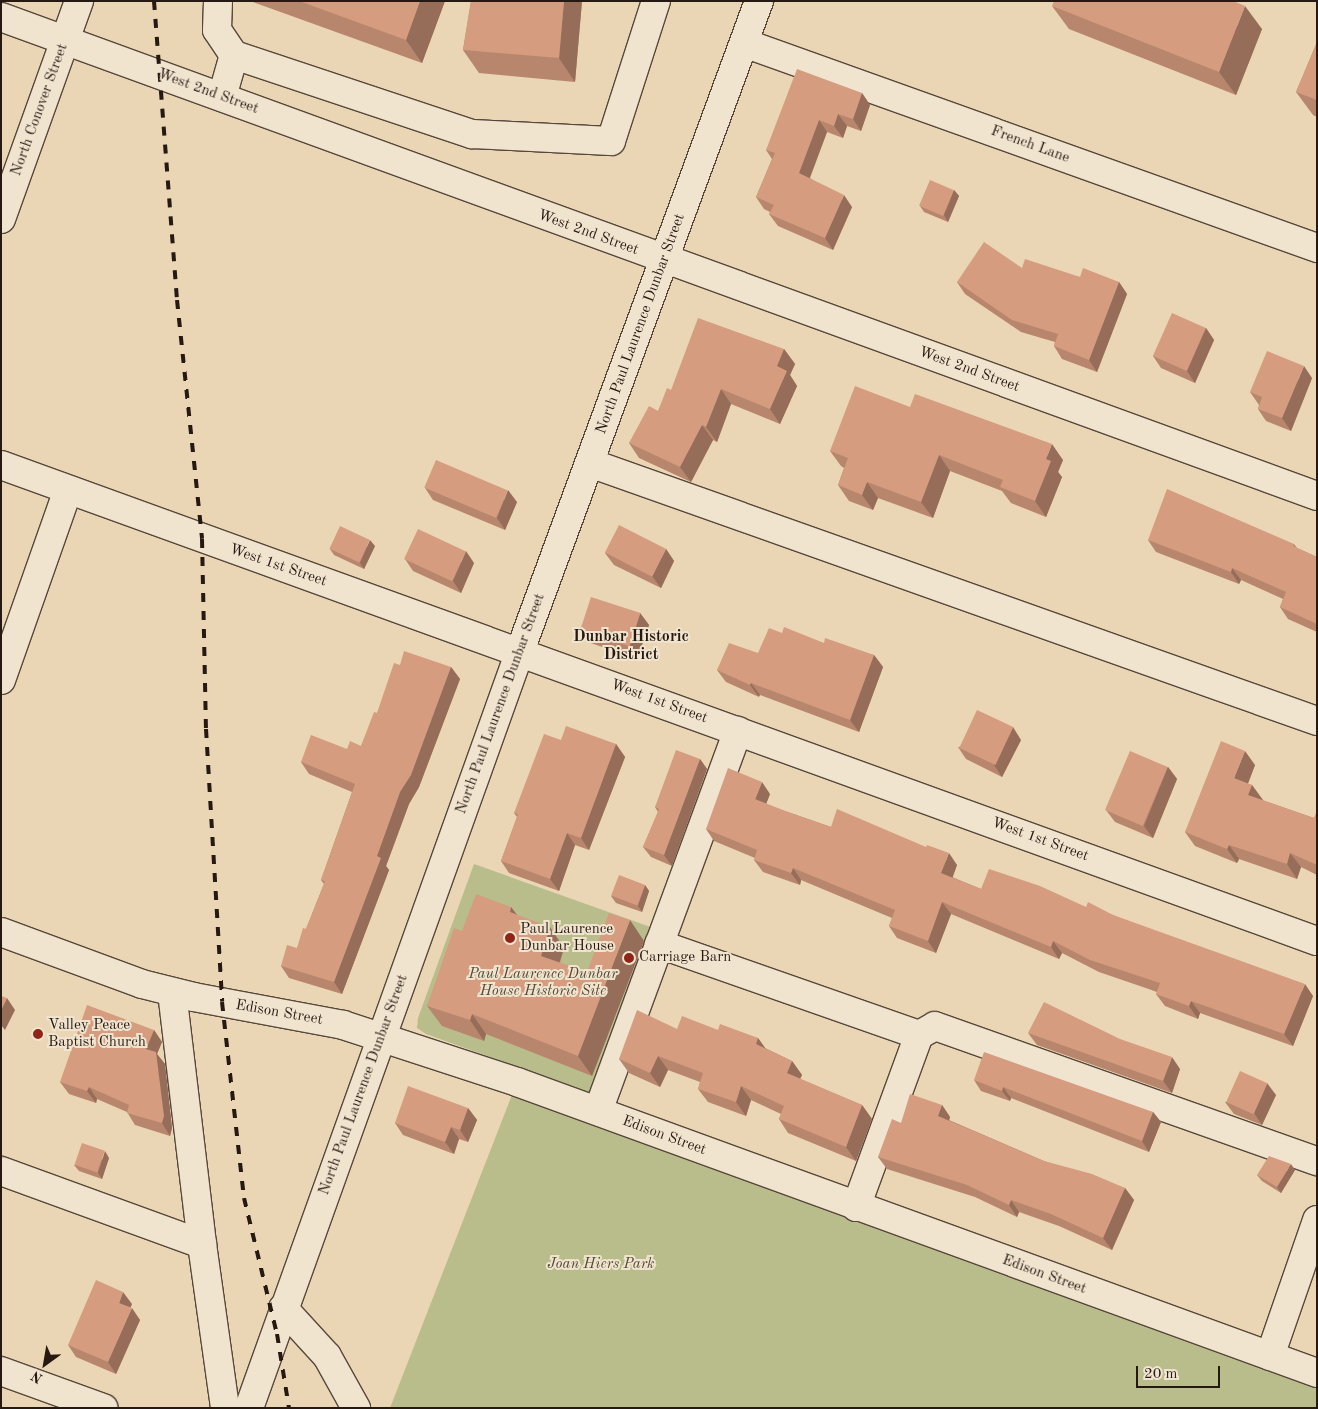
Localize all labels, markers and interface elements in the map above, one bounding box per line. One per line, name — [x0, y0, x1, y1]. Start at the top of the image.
street label: North Conover Street — [8, 41, 72, 179]
street label: West 2nd Street — [155, 65, 261, 119]
street label: French Lane — [988, 122, 1072, 168]
street label: West 2nd Street — [535, 206, 641, 260]
street label: North Paul Laurence Dunbar Street — [593, 211, 689, 437]
street label: West 2nd Street — [916, 343, 1022, 397]
street label: West 1st Street — [227, 541, 329, 591]
street label: North Paul Laurence Dunbar Street — [453, 591, 549, 817]
district label: Dunbar Historic District — [573, 627, 689, 665]
street label: West 1st Street — [608, 676, 710, 728]
street label: West 1st Street — [989, 814, 1091, 866]
place label: Paul Laurence Dunbar House — [520, 920, 614, 955]
marker: Paul Laurence Dunbar House — [504, 932, 516, 944]
place label: Carriage Barn — [639, 949, 731, 967]
marker: Carriage Barn — [623, 952, 635, 964]
park label: Paul Laurence Dunbar House Historic Site — [468, 965, 618, 1000]
street label: North Paul Laurence Dunbar Street — [316, 972, 412, 1198]
street label: Edison Street — [234, 996, 324, 1030]
place label: Valley Peace Baptist Church — [48, 1016, 146, 1051]
marker: Valley Peace Baptist Church — [32, 1028, 44, 1040]
street label: Edison Street — [619, 1112, 709, 1160]
street label: Edison Street — [999, 1251, 1089, 1299]
park label: Joan Hiers Park — [548, 1256, 654, 1274]
north arrow — [20, 1339, 70, 1389]
scale bar — [1138, 1356, 1222, 1388]
text: 20 m — [1144, 1367, 1178, 1382]
text: N — [29, 1368, 45, 1385]

